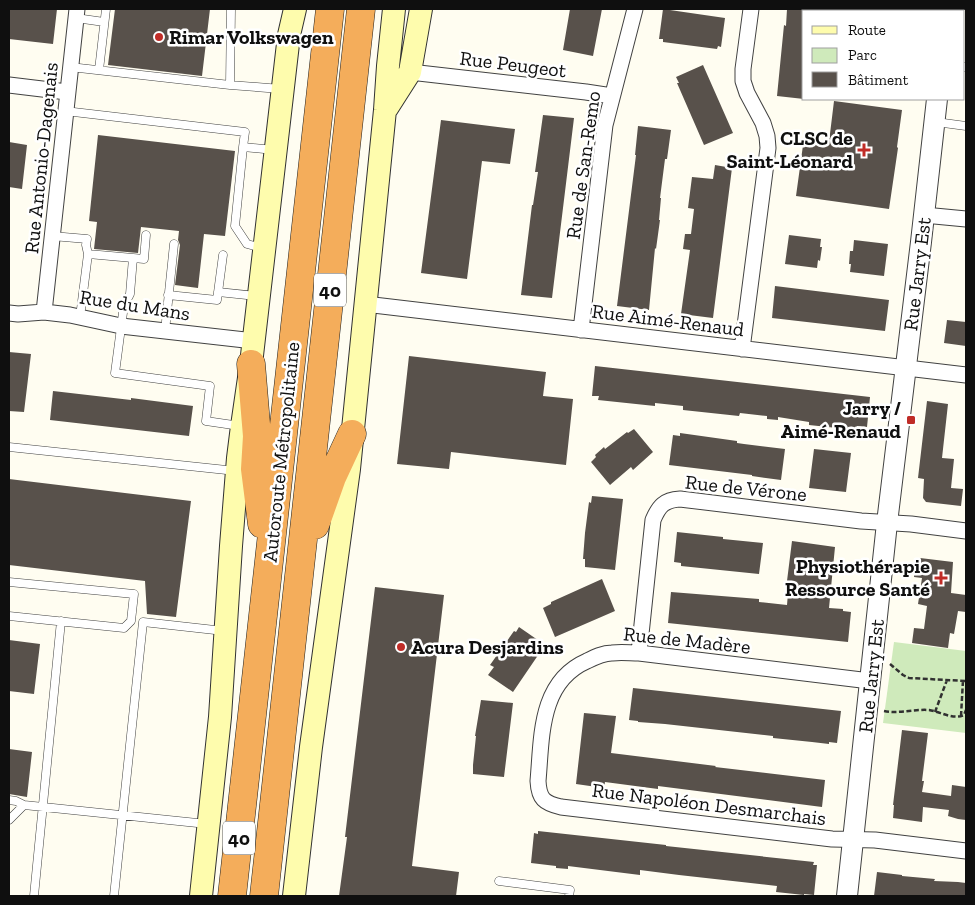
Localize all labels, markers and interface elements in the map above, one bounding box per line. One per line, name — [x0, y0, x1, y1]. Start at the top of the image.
legend — [802, 10, 965, 100]
text: Route — [848, 21, 886, 39]
place label: Rimar Volkswagen — [169, 25, 334, 49]
marker: Rimar Volkswagen — [153, 31, 165, 43]
street label: Rue Peugeot — [458, 46, 568, 83]
text: Parc — [848, 46, 877, 64]
street label: Rue Antonio-Dagenais — [19, 61, 63, 255]
text: Bâtiment — [848, 71, 909, 89]
street label: Rue de San-Remo — [561, 89, 605, 241]
place label: CLSC de Saint-Léonard — [726, 126, 854, 173]
marker: CLSC de Saint-Léonard — [857, 143, 871, 157]
street label: Rue Jarry Est — [898, 215, 936, 332]
road number: 40 — [314, 274, 346, 306]
street label: Rue du Mans — [78, 284, 192, 326]
street label: Rue Aimé-Renaud — [590, 299, 746, 341]
street label: Autoroute Métropolitaine — [258, 341, 304, 563]
place label: Jarry / Aimé-Renaud — [781, 396, 902, 443]
marker: Jarry / Aimé-Renaud — [905, 414, 917, 426]
street label: Rue de Vérone — [684, 470, 808, 506]
place label: Physiothérapie Ressource Santé — [785, 554, 930, 601]
marker: Physiothérapie Ressource Santé — [934, 571, 948, 585]
street label: Rue Jarry Est — [853, 617, 889, 734]
street label: Rue de Madère — [622, 621, 752, 659]
place label: Acura Desjardins — [411, 635, 564, 659]
marker: Acura Desjardins — [395, 641, 407, 653]
street label: Rue Napoléon Desmarchais — [591, 778, 827, 830]
road number: 40 — [223, 821, 255, 854]

